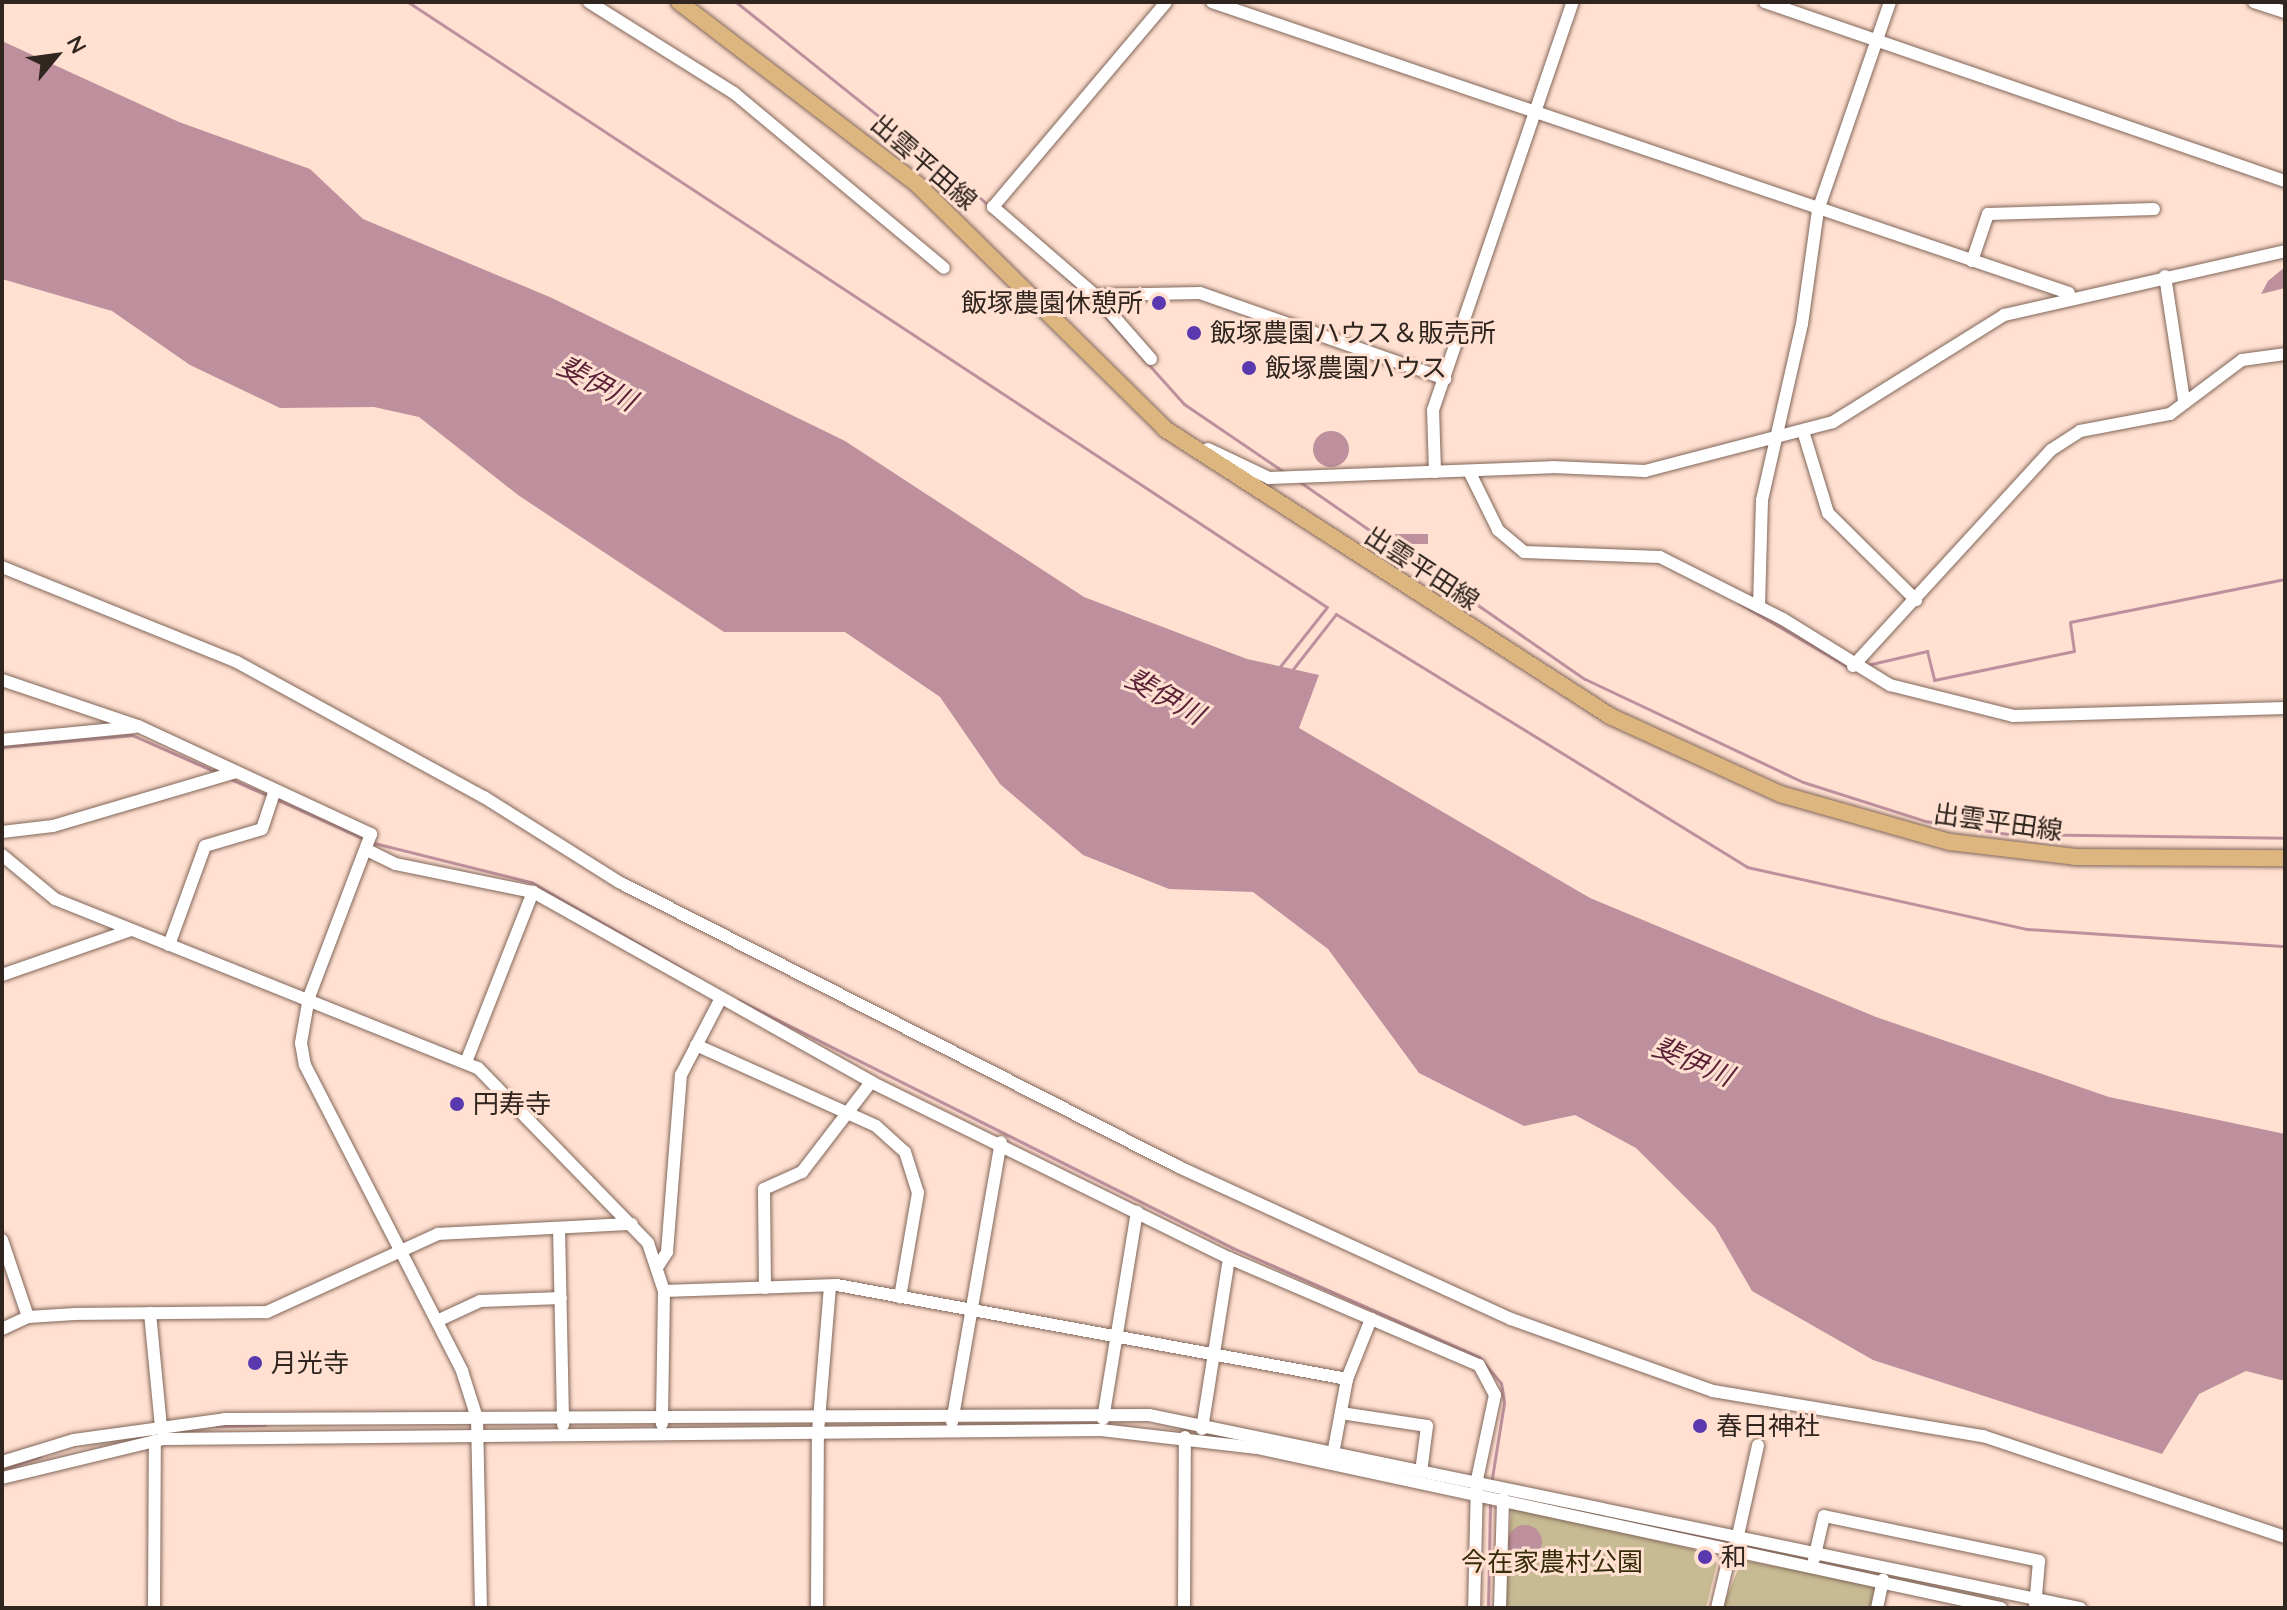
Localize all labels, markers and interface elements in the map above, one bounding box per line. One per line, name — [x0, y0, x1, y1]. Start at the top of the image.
north arrow — [16, 16, 96, 96]
text: N — [61, 30, 93, 58]
street label: 出雲平田線 — [865, 108, 983, 216]
place label: 飯塚農園休憩所 — [961, 287, 1143, 319]
marker: 飯塚農園休憩所 — [1150, 294, 1168, 312]
place label: 飯塚農園ハウス＆販売所 — [1210, 317, 1496, 349]
marker: 飯塚農園ハウス＆販売所 — [1185, 324, 1203, 342]
water label: 斐伊川 — [552, 348, 642, 418]
place label: 飯塚農園ハウス — [1265, 352, 1447, 384]
marker: 飯塚農園ハウス — [1240, 359, 1258, 377]
street label: 出雲平田線 — [1359, 520, 1485, 616]
water label: 斐伊川 — [1120, 661, 1210, 731]
street label: 出雲平田線 — [1931, 798, 2065, 846]
water label: 斐伊川 — [1648, 1029, 1738, 1093]
place label: 円寿寺 — [473, 1088, 551, 1120]
marker: 円寿寺 — [448, 1095, 466, 1113]
place label: 月光寺 — [271, 1347, 349, 1379]
marker: 月光寺 — [246, 1354, 264, 1372]
place label: 春日神社 — [1716, 1410, 1820, 1442]
marker: 春日神社 — [1691, 1417, 1709, 1435]
place label: 和 — [1721, 1541, 1747, 1573]
park label: 今在家農村公園 — [1461, 1546, 1643, 1578]
marker: 和 — [1696, 1548, 1714, 1566]

